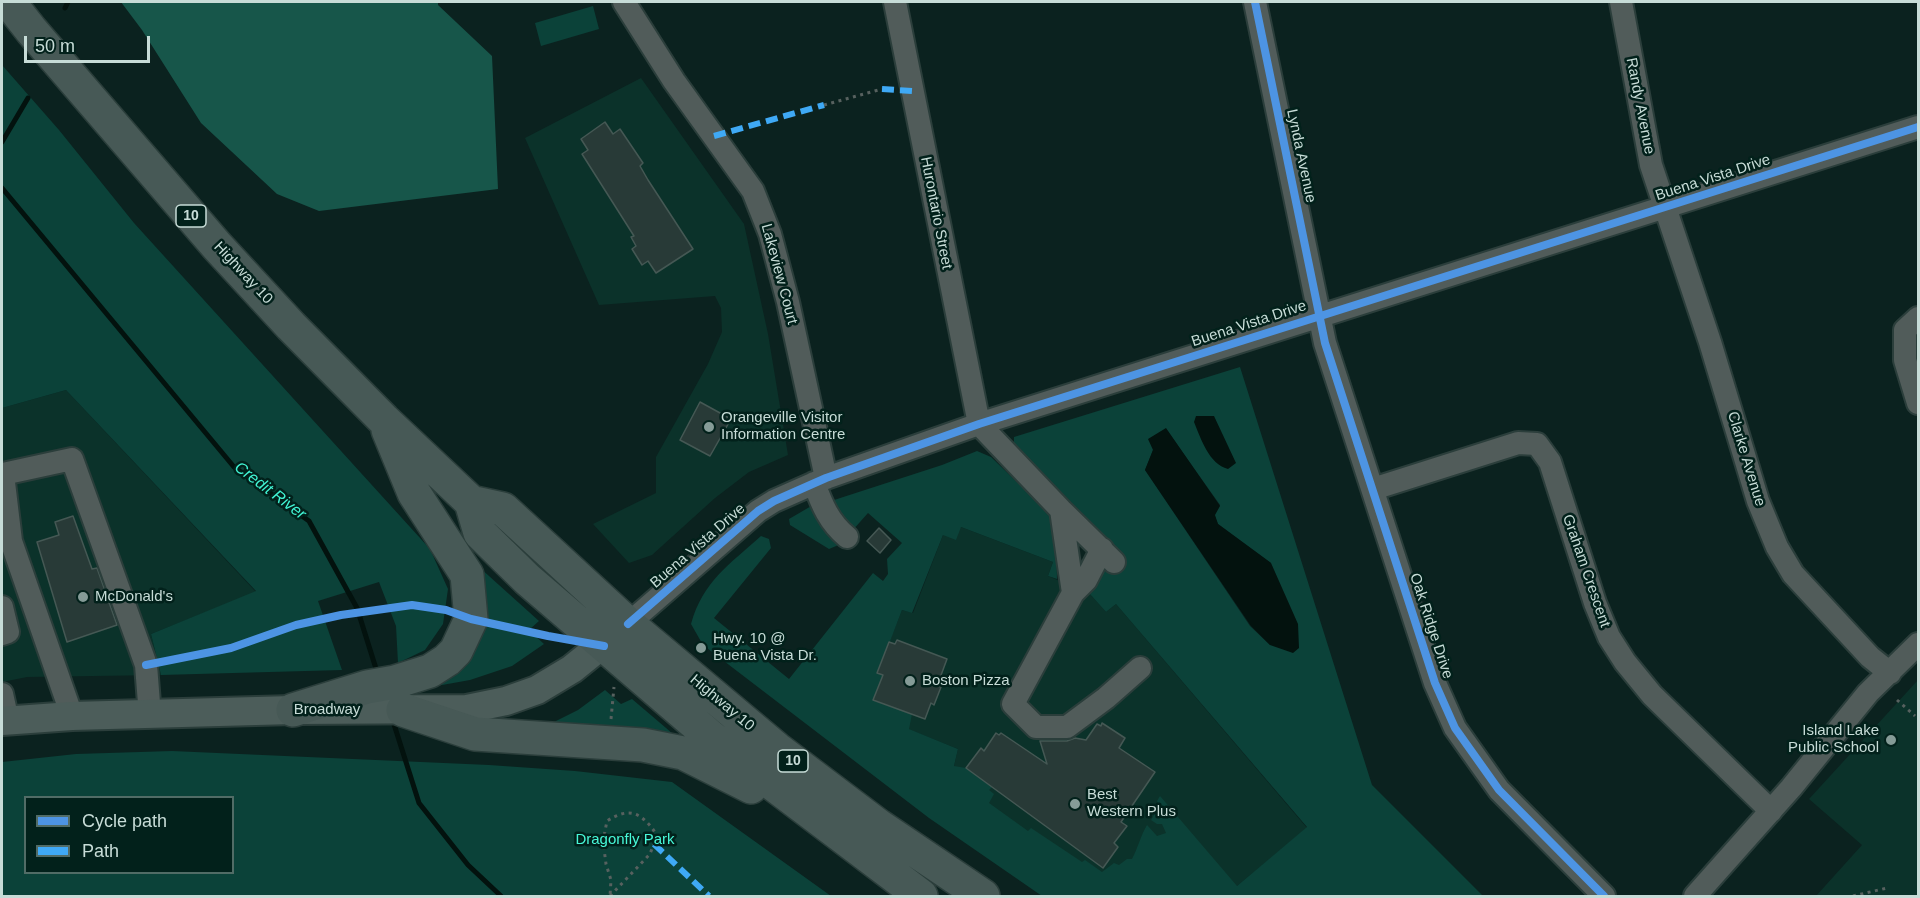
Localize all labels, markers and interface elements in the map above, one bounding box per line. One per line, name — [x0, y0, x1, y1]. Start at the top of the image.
scale bar — [27, 24, 153, 62]
text: 50 m — [35, 36, 75, 56]
street label: Randy Avenue — [1622, 56, 1658, 156]
street label: Lynda Avenue — [1282, 108, 1320, 204]
street label: Buena Vista Drive — [1653, 151, 1773, 205]
street label: Hurontario Street — [916, 155, 956, 271]
road number: 10 — [176, 205, 206, 227]
street label: Lakeview Court — [757, 222, 801, 326]
street label: Highway 10 — [210, 238, 276, 308]
street label: Buena Vista Drive — [1189, 297, 1309, 351]
place label: Orangeville Visitor Information Centre — [721, 409, 845, 444]
street label: Clarke Avenue — [1723, 409, 1769, 509]
marker: Orangeville Visitor Information Centre — [702, 420, 716, 434]
water label: Credit River — [230, 458, 310, 524]
street label: Buena Vista Drive — [647, 500, 749, 592]
street label: Graham Crescent — [1558, 512, 1614, 630]
street label: Oak Ridge Drive — [1405, 571, 1457, 681]
place label: McDonald's — [95, 588, 173, 606]
marker: McDonald's — [76, 590, 90, 604]
place label: Hwy. 10 @ Buena Vista Dr. — [713, 630, 817, 665]
marker: Hwy. 10 @ Buena Vista Dr. — [694, 641, 708, 655]
street label: Highway 10 — [686, 671, 758, 735]
place label: Boston Pizza — [922, 672, 1010, 690]
marker: Boston Pizza — [903, 674, 917, 688]
street label: Broadway — [294, 701, 360, 719]
place label: Island Lake Public School — [1788, 722, 1879, 757]
marker: Island Lake Public School — [1884, 733, 1898, 747]
road number: 10 — [778, 750, 808, 772]
place label: Best Western Plus — [1087, 786, 1176, 821]
legend — [24, 796, 234, 874]
marker: Best Western Plus — [1068, 797, 1082, 811]
text: Cycle path — [82, 811, 167, 831]
park label: Dragonfly Park — [575, 831, 675, 849]
text: Path — [82, 841, 119, 861]

